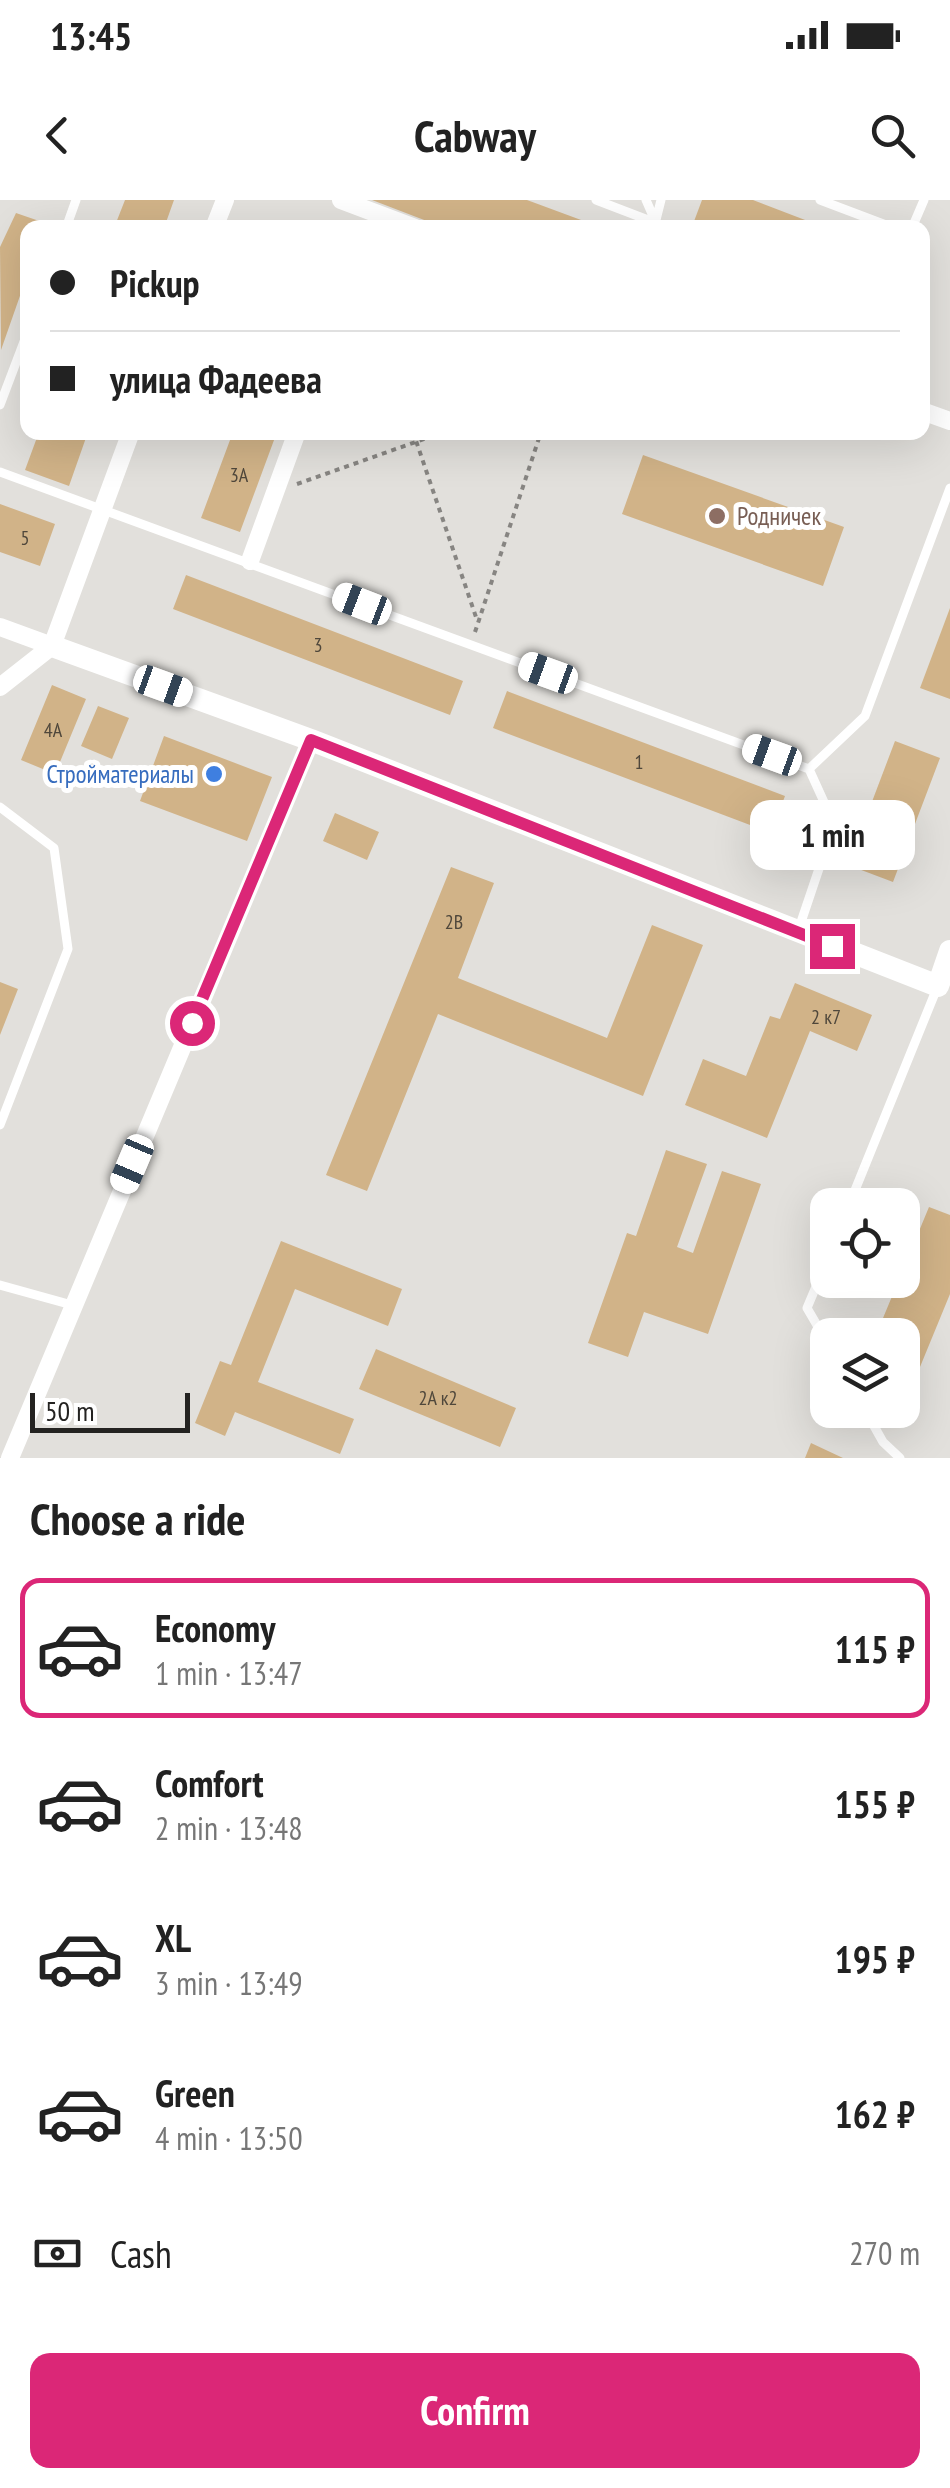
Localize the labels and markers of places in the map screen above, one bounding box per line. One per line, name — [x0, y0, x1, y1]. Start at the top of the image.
place label: Родничек — [737, 500, 821, 532]
marker: Родничек — [706, 505, 728, 527]
place label: Стройматериалы — [47, 758, 194, 790]
marker: Стройматериалы — [203, 763, 225, 785]

